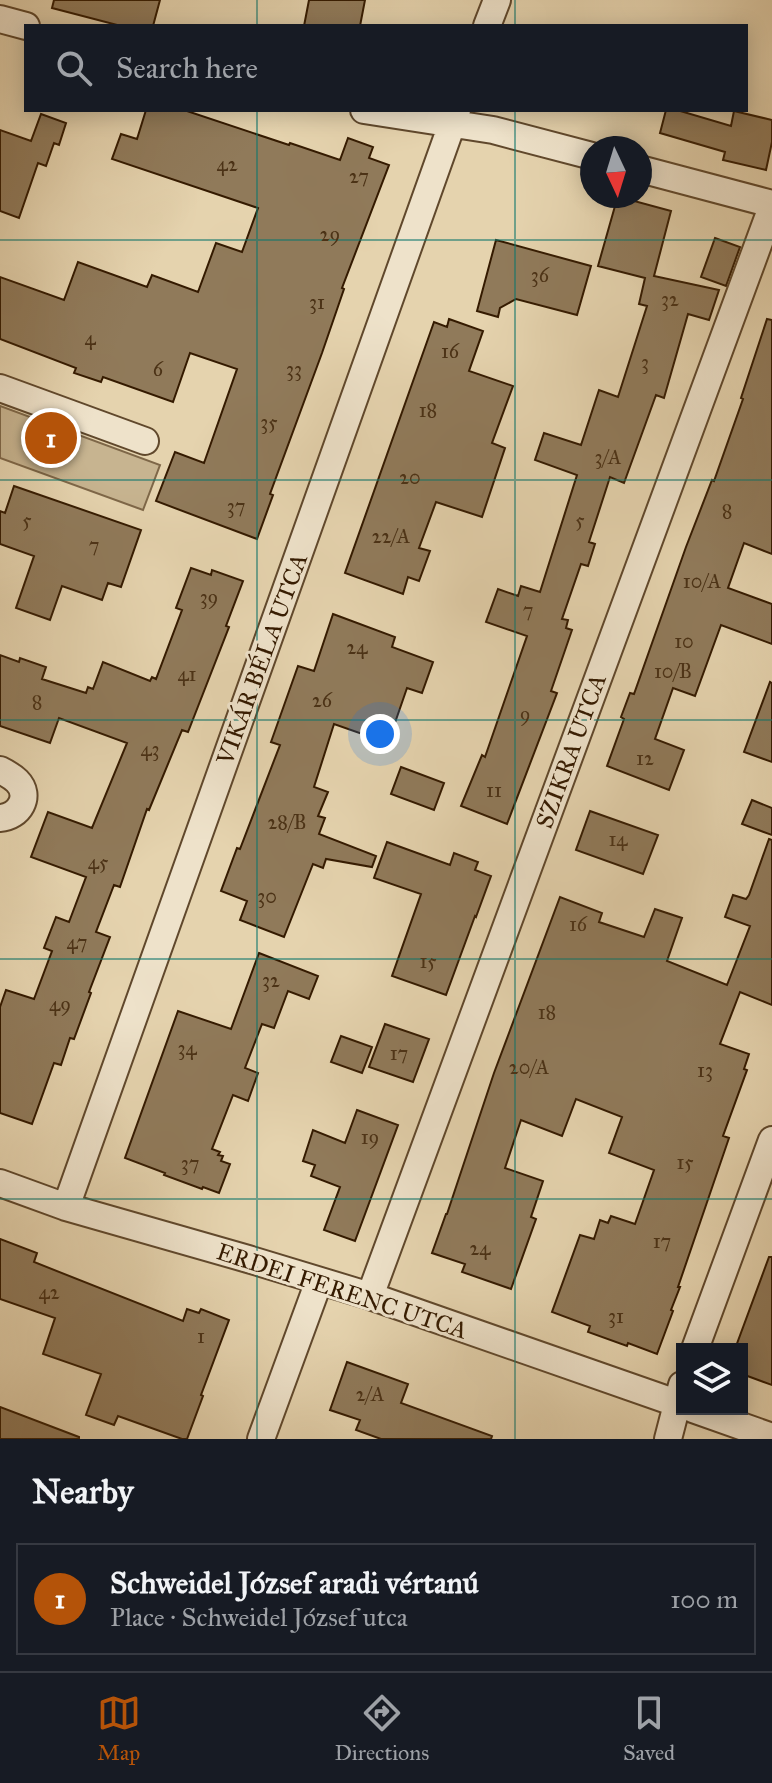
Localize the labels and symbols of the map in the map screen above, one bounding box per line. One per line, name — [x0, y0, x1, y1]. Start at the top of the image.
north arrow — [580, 136, 652, 208]
house number: 42 — [216, 152, 238, 176]
house number: 27 — [349, 164, 369, 188]
house number: 29 — [320, 222, 340, 246]
house number: 36 — [531, 263, 550, 287]
house number: 32 — [661, 287, 679, 311]
house number: 31 — [309, 290, 325, 314]
house number: 4 — [84, 326, 96, 350]
house number: 16 — [441, 339, 460, 363]
house number: 3 — [641, 350, 649, 374]
house number: 6 — [153, 357, 164, 381]
house number: 33 — [286, 357, 302, 381]
house number: 18 — [419, 398, 437, 422]
pin: 1 — [25, 408, 77, 468]
house number: 35 — [260, 410, 278, 434]
house number: 3/A — [595, 445, 622, 469]
house number: 20 — [399, 465, 421, 489]
house number: 37 — [227, 494, 245, 518]
house number: 8 — [722, 499, 732, 523]
house number: 5 — [22, 508, 32, 532]
house number: 5 — [575, 508, 585, 532]
house number: 22/A — [372, 524, 411, 548]
house number: 7 — [89, 533, 99, 557]
street label: VIKÁR BÉLA UTCA — [209, 549, 314, 770]
house number: 10/A — [683, 569, 722, 593]
house number: 39 — [200, 585, 218, 609]
house number: 7 — [523, 598, 533, 622]
house number: 10 — [674, 629, 694, 653]
house number: 24 — [346, 635, 368, 659]
house number: 10/B — [654, 659, 692, 683]
house number: 41 — [177, 662, 197, 686]
street label: SZIKRA UTCA — [529, 670, 613, 832]
house number: 26 — [312, 688, 333, 712]
house number: 8 — [32, 690, 42, 714]
house number: 9 — [520, 702, 530, 726]
your location — [360, 714, 400, 754]
house number: 43 — [140, 737, 160, 761]
house number: 12 — [636, 746, 654, 770]
house number: 11 — [486, 778, 502, 802]
house number: 28/B — [267, 810, 307, 834]
house number: 14 — [608, 827, 628, 851]
house number: 45 — [88, 850, 108, 874]
house number: 30 — [257, 884, 277, 908]
house number: 16 — [569, 912, 588, 936]
house number: 47 — [67, 930, 87, 954]
house number: 15 — [419, 949, 437, 973]
house number: 32 — [262, 968, 280, 992]
house number: 49 — [49, 992, 71, 1016]
house number: 18 — [538, 1000, 556, 1024]
house number: 34 — [177, 1036, 197, 1060]
house number: 17 — [390, 1041, 408, 1065]
house number: 20/A — [509, 1055, 550, 1079]
house number: 13 — [697, 1058, 713, 1082]
house number: 19 — [361, 1125, 379, 1149]
house number: 15 — [676, 1150, 694, 1174]
house number: 37 — [181, 1151, 199, 1175]
house number: 17 — [653, 1229, 671, 1253]
street label: ERDEI FERENC UTCA — [213, 1236, 471, 1346]
house number: 24 — [469, 1236, 491, 1260]
house number: 42 — [38, 1280, 60, 1304]
house number: 31 — [608, 1304, 624, 1328]
house number: 1 — [197, 1324, 205, 1348]
house number: 2/A — [356, 1382, 385, 1406]

